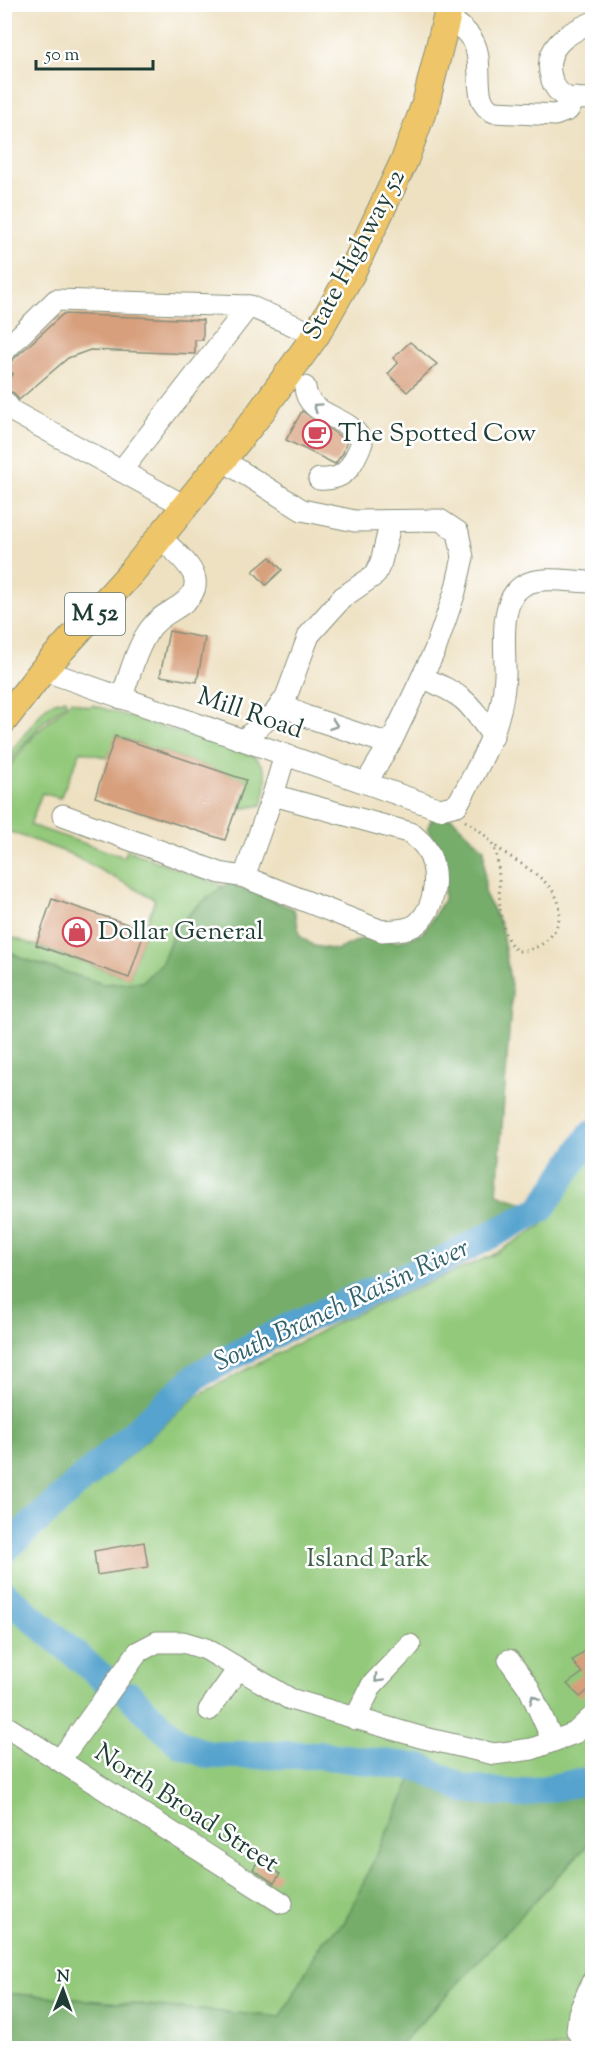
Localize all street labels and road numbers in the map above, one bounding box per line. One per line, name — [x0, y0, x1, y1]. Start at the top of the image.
street label: State Highway 52 — [294, 163, 416, 347]
road number: M 52 — [65, 593, 125, 635]
street label: Mill Road — [192, 679, 308, 749]
street label: North Broad Street — [86, 1735, 286, 1883]

